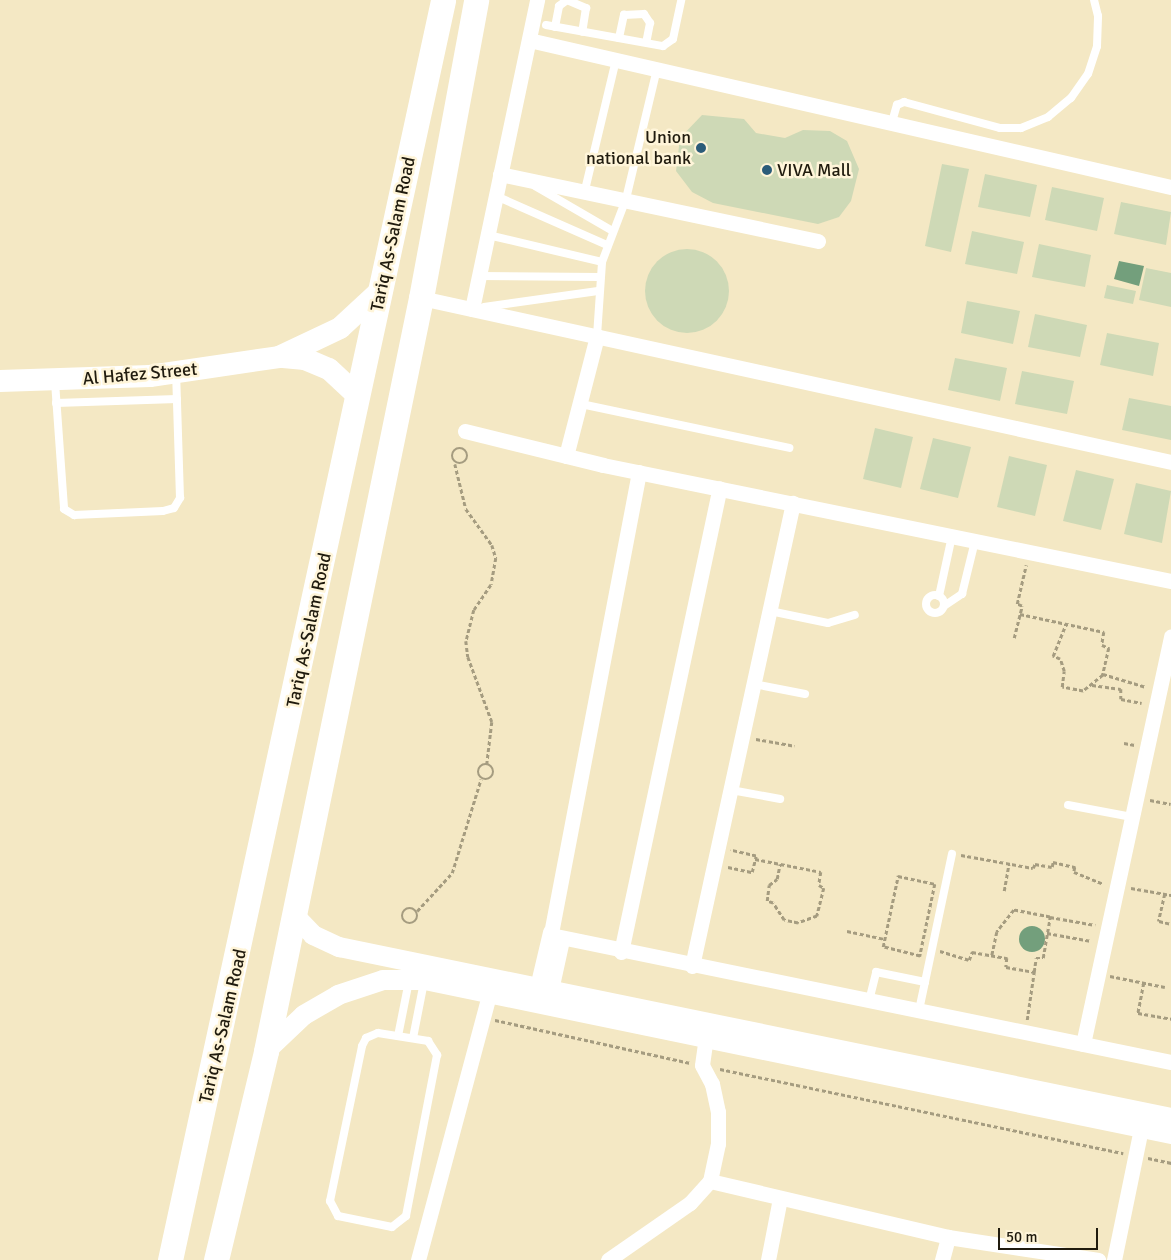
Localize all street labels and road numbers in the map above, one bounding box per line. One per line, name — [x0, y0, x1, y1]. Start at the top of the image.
street label: Tariq As-Salam Road — [366, 155, 420, 313]
street label: Al Hafez Street — [82, 358, 198, 390]
street label: Tariq As-Salam Road — [282, 551, 336, 709]
street label: Tariq As-Salam Road — [195, 947, 251, 1105]

